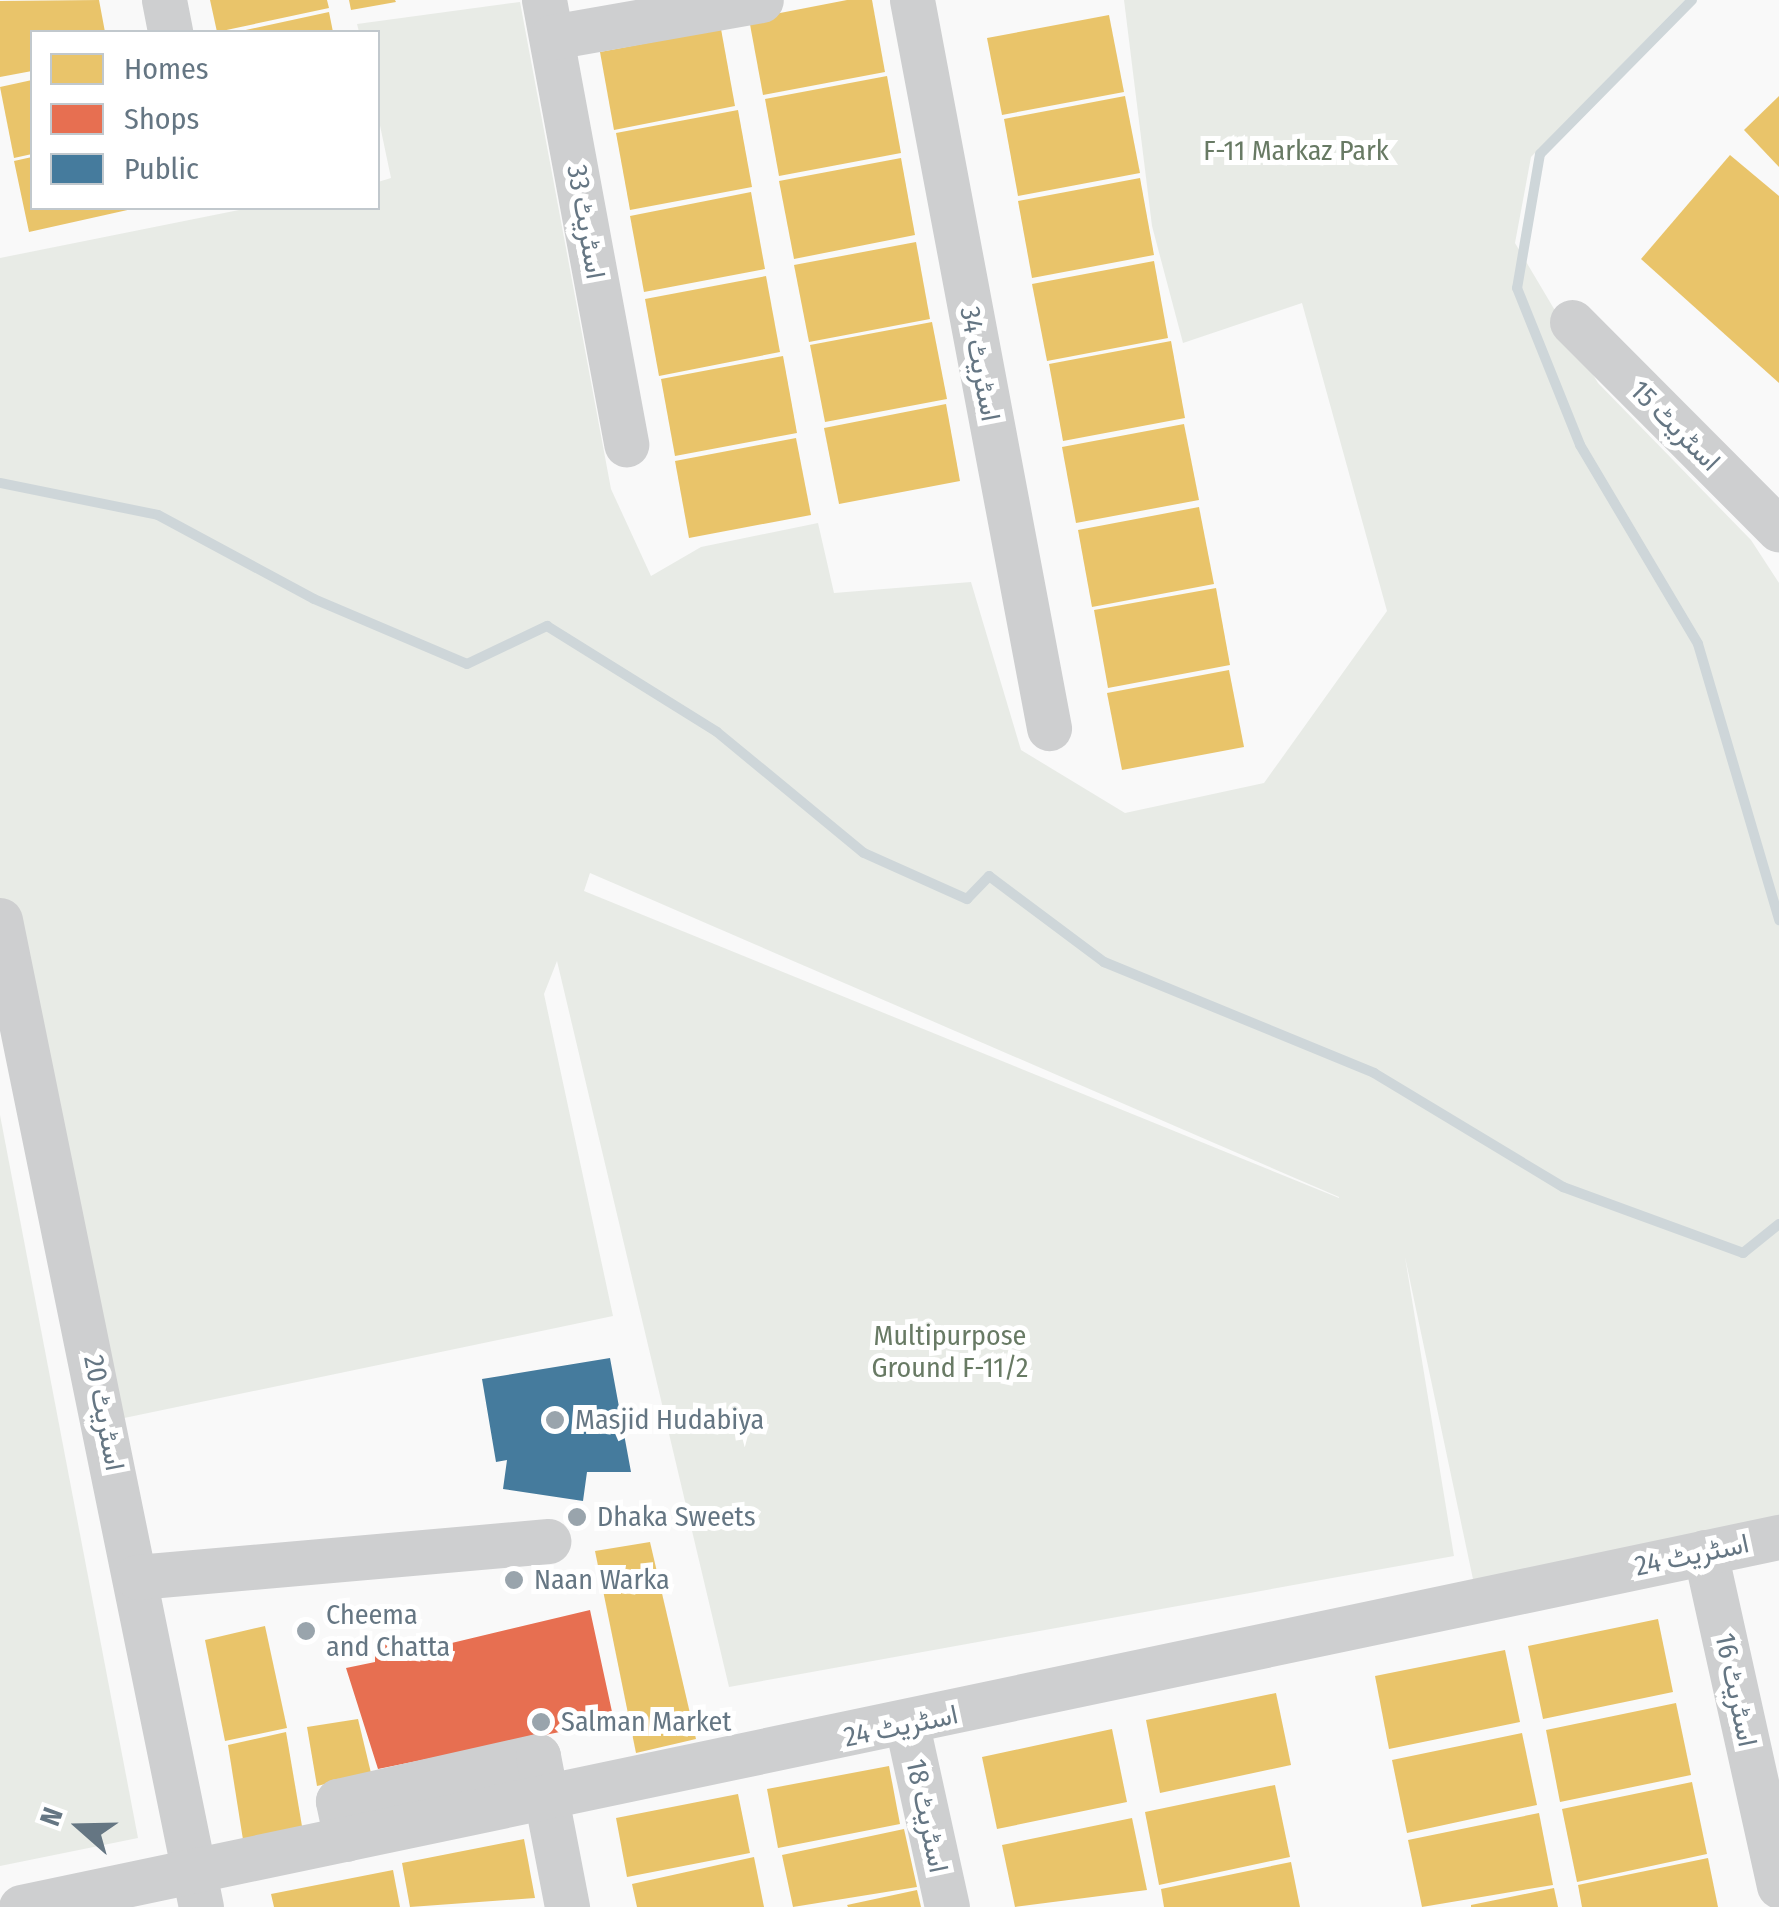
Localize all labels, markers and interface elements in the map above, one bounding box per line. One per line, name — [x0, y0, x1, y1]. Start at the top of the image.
legend — [30, 30, 380, 210]
text: Homes — [124, 51, 209, 87]
text: Shops — [124, 101, 199, 137]
park label: F-11 Markaz Park — [1203, 134, 1389, 168]
text: Public — [124, 151, 199, 187]
street label: اسٹریٹ 33 — [559, 162, 613, 282]
street label: اسٹریٹ 34 — [952, 304, 1008, 424]
street label: اسٹریٹ 15 — [1623, 374, 1727, 478]
park label: Multipurpose Ground F-11/2 — [872, 1319, 1028, 1385]
street label: اسٹریٹ 20 — [76, 1352, 132, 1474]
place label: Masjid Hudabiya — [575, 1403, 764, 1437]
marker: Masjid Hudabiya — [544, 1409, 566, 1431]
place label: Dhaka Sweets — [597, 1500, 756, 1534]
marker: Dhaka Sweets — [566, 1506, 588, 1528]
street label: اسٹریٹ 24 — [1632, 1527, 1752, 1583]
place label: Naan Warka — [534, 1563, 670, 1597]
marker: Naan Warka — [503, 1569, 525, 1591]
place label: Cheema and Chatta — [326, 1598, 450, 1664]
marker: Cheema and Chatta — [295, 1620, 317, 1642]
street label: اسٹریٹ 16 — [1708, 1630, 1764, 1750]
street label: اسٹریٹ 24 — [841, 1698, 961, 1754]
place label: Salman Market — [561, 1705, 731, 1739]
marker: Salman Market — [530, 1711, 552, 1733]
street label: اسٹریٹ 18 — [899, 1756, 955, 1876]
north arrow — [30, 1777, 130, 1877]
text: N — [33, 1803, 70, 1830]

